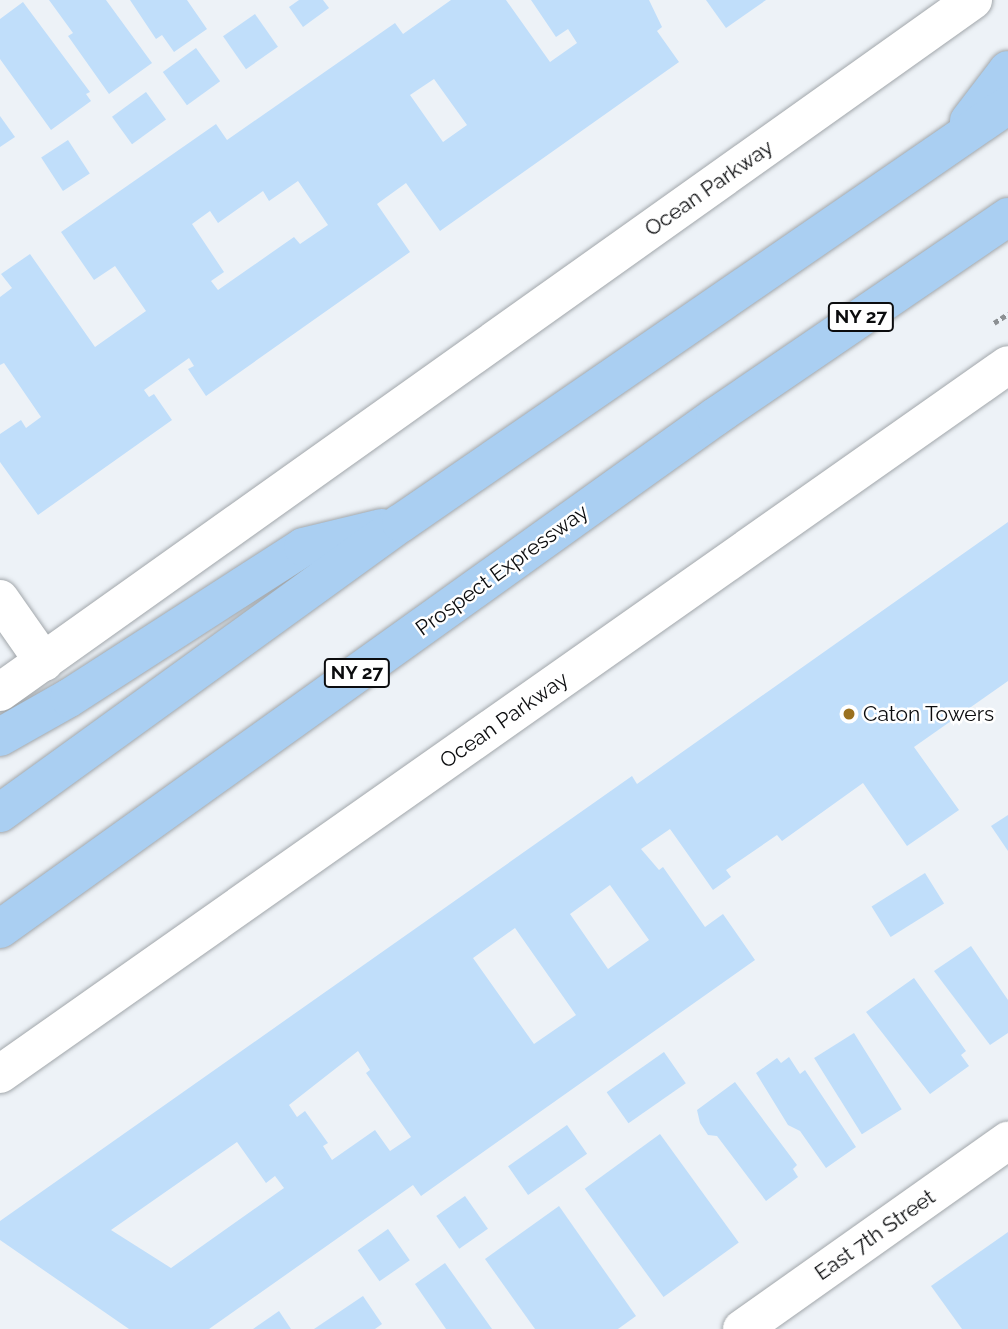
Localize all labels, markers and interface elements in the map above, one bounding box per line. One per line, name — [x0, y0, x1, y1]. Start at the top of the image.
street label: Ocean Parkway — [640, 134, 778, 242]
road number: NY 27 — [826, 302, 896, 332]
street label: Prospect Expressway — [411, 499, 593, 641]
road number: NY 27 — [322, 658, 392, 688]
street label: Ocean Parkway — [435, 666, 573, 774]
place label: Caton Towers — [863, 701, 995, 727]
marker: Caton Towers — [841, 706, 857, 722]
street label: East 7th Street — [810, 1184, 940, 1286]

